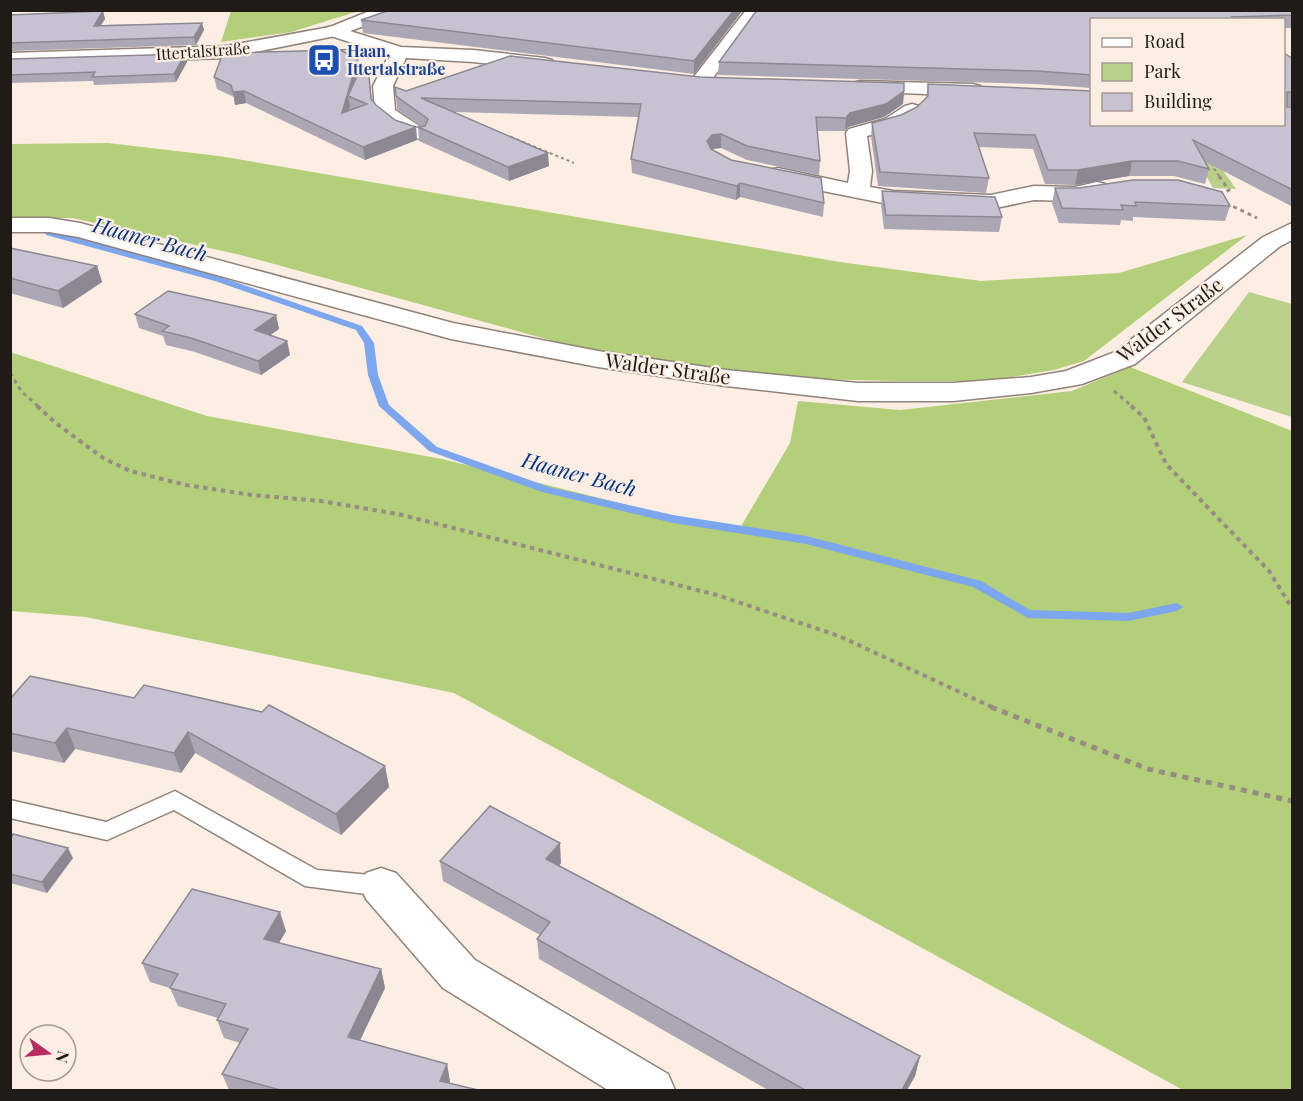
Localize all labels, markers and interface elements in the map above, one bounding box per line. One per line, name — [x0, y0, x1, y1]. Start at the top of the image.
legend — [1090, 18, 1285, 126]
text: Road — [1144, 29, 1185, 53]
street label: Ittertalstraße — [155, 37, 251, 64]
place label: Haan, Ittertalstraße — [347, 40, 445, 79]
bus stop icon: Haan, Ittertalstraße — [306, 42, 342, 78]
text: Park — [1144, 59, 1181, 83]
text: Building — [1144, 89, 1212, 113]
water label: Haaner Bach — [89, 209, 211, 267]
street label: Walder Straße — [1110, 270, 1228, 368]
street label: Walder Straße — [603, 345, 733, 390]
water label: Haaner Bach — [518, 444, 640, 502]
north arrow — [18, 1023, 78, 1083]
text: N — [51, 1049, 75, 1066]

